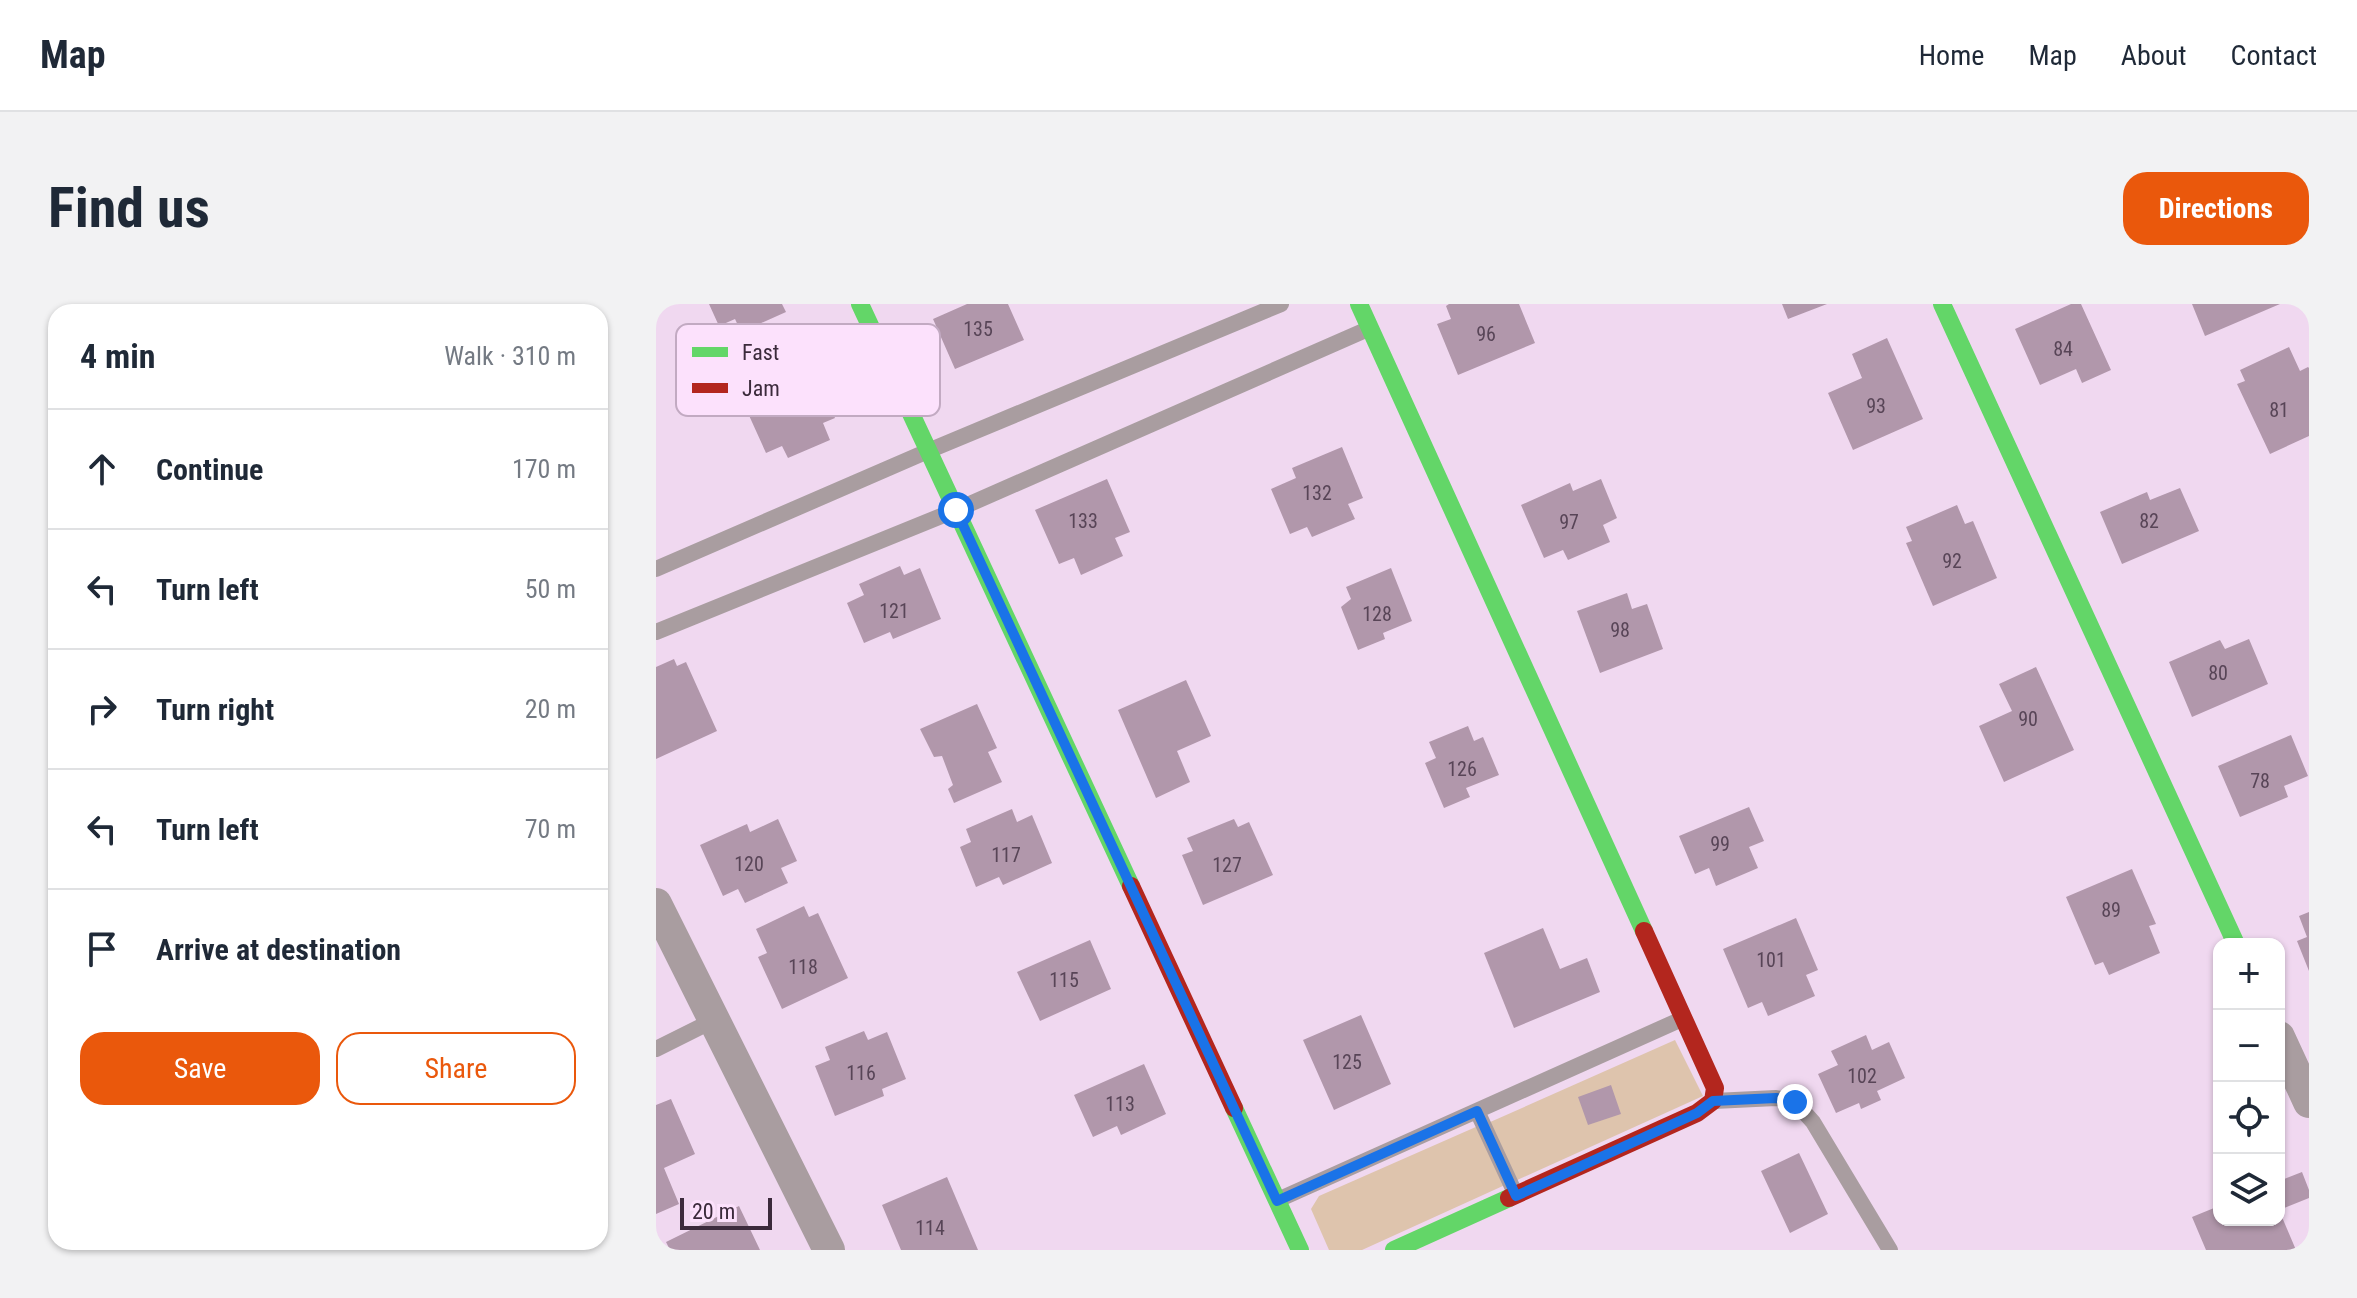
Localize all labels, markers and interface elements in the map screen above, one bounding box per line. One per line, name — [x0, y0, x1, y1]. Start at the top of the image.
text: Map — [40, 33, 106, 77]
text: Home — [1919, 39, 1984, 72]
text: Map — [2028, 39, 2077, 72]
text: About — [2121, 39, 2187, 72]
text: Contact — [2231, 39, 2317, 72]
button: Directions — [2123, 172, 2309, 245]
text: Find us — [48, 175, 210, 241]
house number: 135 — [963, 317, 993, 341]
house number: 96 — [1476, 322, 1496, 346]
legend — [676, 324, 940, 416]
text: 4 min — [80, 336, 156, 376]
house number: 84 — [2053, 337, 2073, 361]
text: Fast — [742, 340, 779, 365]
text: Walk · 310 m — [444, 341, 576, 371]
text: Jam — [742, 376, 780, 401]
house number: 93 — [1866, 394, 1886, 418]
house number: 81 — [2269, 398, 2289, 422]
icon: ahead — [80, 447, 124, 491]
text: Continue — [156, 452, 263, 487]
text: 170 m — [512, 454, 576, 484]
house number: 132 — [1302, 481, 1332, 505]
route start — [938, 492, 974, 528]
house number: 133 — [1068, 509, 1098, 533]
house number: 82 — [2139, 509, 2159, 533]
house number: 97 — [1559, 510, 1579, 534]
house number: 92 — [1942, 549, 1962, 573]
icon: left — [80, 567, 124, 611]
text: Turn left — [156, 572, 259, 607]
text: 50 m — [525, 574, 576, 604]
house number: 121 — [879, 599, 909, 623]
house number: 128 — [1362, 602, 1392, 626]
house number: 98 — [1610, 618, 1630, 642]
house number: 80 — [2208, 661, 2228, 685]
icon: right — [80, 687, 124, 731]
text: Turn right — [156, 692, 274, 727]
text: 20 m — [525, 694, 576, 724]
house number: 90 — [2018, 707, 2038, 731]
house number: 126 — [1447, 757, 1477, 781]
house number: 78 — [2250, 769, 2270, 793]
icon: left — [80, 807, 124, 851]
text: Turn left — [156, 812, 259, 847]
text: 70 m — [525, 814, 576, 844]
house number: 99 — [1710, 832, 1730, 856]
house number: 117 — [991, 843, 1021, 867]
house number: 120 — [734, 852, 764, 876]
house number: 127 — [1212, 853, 1242, 877]
house number: 89 — [2101, 898, 2121, 922]
icon: arrive — [80, 927, 124, 971]
text: Arrive at destination — [156, 932, 401, 967]
map controls — [2213, 938, 2285, 1226]
button: + — [2213, 938, 2285, 1010]
house number: 101 — [1756, 948, 1786, 972]
house number: 118 — [788, 955, 818, 979]
house number: 115 — [1049, 968, 1079, 992]
button: − — [2213, 1010, 2285, 1082]
button: Save — [80, 1032, 320, 1105]
button: Share — [336, 1032, 576, 1105]
house number: 125 — [1332, 1050, 1362, 1074]
house number: 116 — [846, 1061, 876, 1085]
house number: 102 — [1847, 1064, 1877, 1088]
button: locate — [2213, 1082, 2285, 1154]
route end — [1777, 1084, 1813, 1120]
house number: 113 — [1105, 1092, 1135, 1116]
button: layers — [2213, 1154, 2285, 1226]
scale bar — [680, 1194, 772, 1230]
text: 20 m — [692, 1199, 735, 1224]
house number: 114 — [915, 1216, 945, 1240]

